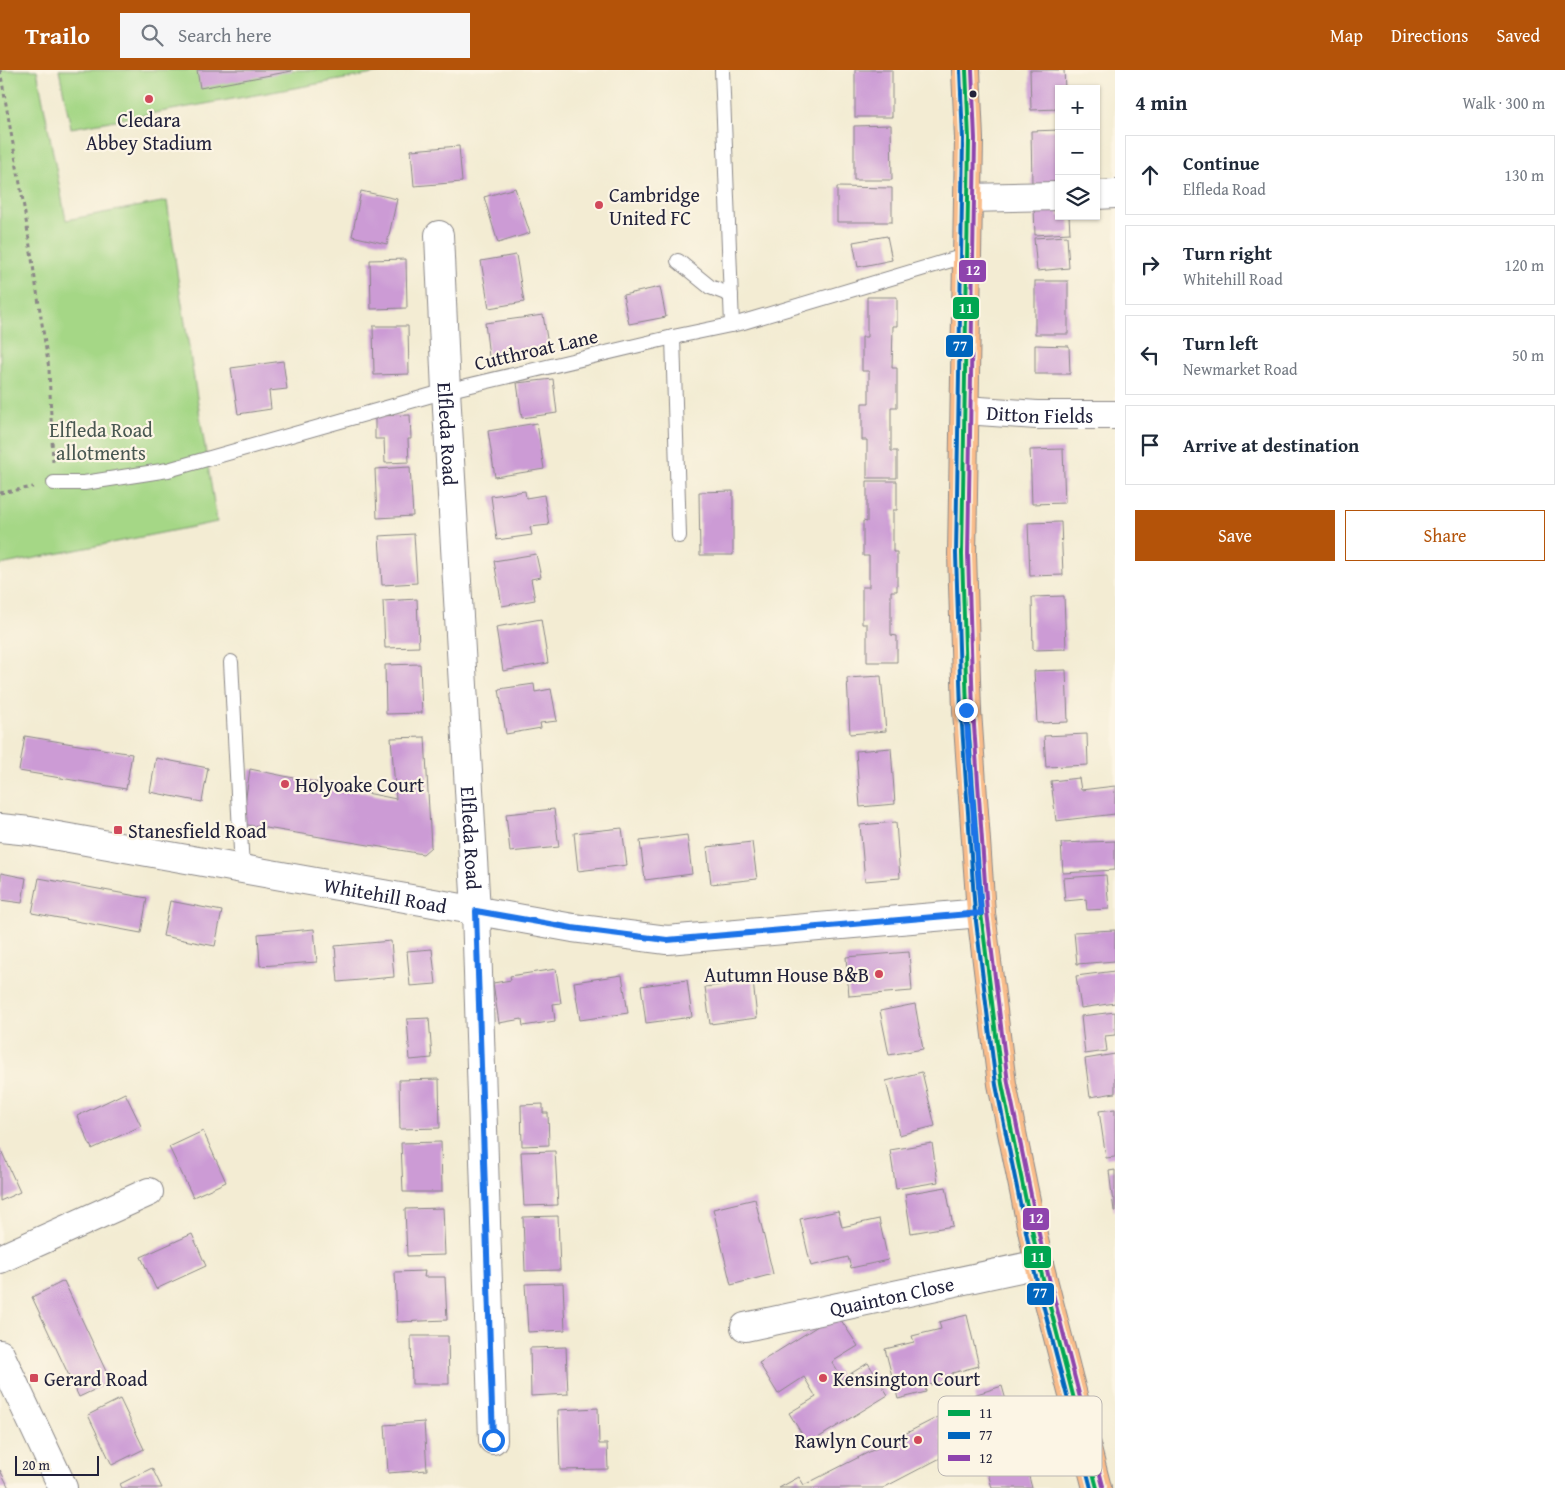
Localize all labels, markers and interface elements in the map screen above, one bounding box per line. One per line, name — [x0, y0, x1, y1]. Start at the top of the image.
search box — [120, 13, 470, 58]
text: Trailo — [25, 18, 90, 53]
icon: search — [138, 21, 166, 49]
text: Search here — [178, 21, 272, 49]
text: Map — [1330, 22, 1363, 49]
text: Directions — [1391, 22, 1468, 49]
text: Saved — [1496, 22, 1540, 49]
map controls — [1055, 85, 1100, 220]
button: + — [1055, 85, 1100, 130]
text: 4 min — [1135, 87, 1187, 118]
unlabelled marker — [968, 89, 978, 99]
text: Walk · 300 m — [1462, 91, 1545, 115]
marker: Cledara Abbey Stadium — [143, 93, 155, 105]
place label: Cledara Abbey Stadium — [86, 105, 213, 157]
button: − — [1055, 130, 1100, 175]
text: Continue — [1183, 149, 1260, 177]
icon: ahead — [1136, 161, 1164, 189]
text: 130 m — [1504, 163, 1544, 187]
button: layers — [1055, 175, 1100, 220]
text: Elfleda Road — [1183, 177, 1266, 201]
place label: Cambridge United FC — [609, 180, 700, 232]
marker: Cambridge United FC — [593, 199, 605, 211]
text: Turn right — [1183, 239, 1272, 267]
icon: right — [1136, 251, 1164, 279]
text: 120 m — [1504, 253, 1544, 277]
line badge: 12 — [958, 259, 987, 283]
text: 12 — [966, 260, 980, 280]
text: Whitehill Road — [1183, 267, 1283, 291]
line badge: 11 — [952, 296, 980, 320]
text: 11 — [959, 298, 973, 318]
street label: Cutthroat Lane — [471, 321, 601, 377]
text: Turn left — [1183, 329, 1258, 357]
line badge: 77 — [945, 334, 974, 358]
text: 77 — [953, 336, 967, 356]
icon: left — [1136, 341, 1164, 369]
text: 50 m — [1512, 343, 1544, 367]
text: Newmarket Road — [1183, 357, 1298, 381]
street label: Elfleda Road — [431, 381, 466, 487]
street label: Ditton Fields — [986, 397, 1093, 430]
park label: Elfleda Road allotments — [49, 415, 153, 467]
icon: arrive — [1136, 431, 1164, 459]
text: Arrive at destination — [1183, 431, 1359, 459]
button: Save — [1135, 510, 1335, 561]
button: Share — [1345, 510, 1545, 561]
route end — [955, 699, 978, 722]
place label: Holyoake Court — [295, 770, 424, 799]
marker: Holyoake Court — [279, 778, 291, 790]
street label: Elfleda Road — [454, 786, 489, 891]
place label: Stanesfield Road — [128, 816, 267, 845]
marker: Stanesfield Road — [112, 824, 124, 836]
street label: Whitehill Road — [321, 869, 449, 920]
place label: Autumn House B&B — [704, 960, 869, 989]
marker: Autumn House B&B — [873, 968, 885, 980]
line badge: 12 — [1022, 1207, 1050, 1231]
text: 12 — [1029, 1208, 1043, 1228]
line badge: 11 — [1023, 1245, 1052, 1269]
text: 11 — [1031, 1247, 1045, 1267]
street label: Quainton Close — [827, 1268, 956, 1323]
line badge: 77 — [1026, 1282, 1055, 1306]
text: 77 — [1033, 1283, 1047, 1303]
place label: Gerard Road — [44, 1364, 148, 1393]
place label: Kensington Court — [833, 1364, 980, 1393]
marker: Gerard Road — [28, 1372, 40, 1384]
marker: Kensington Court — [817, 1372, 829, 1384]
legend — [938, 1396, 1102, 1476]
text: 11 — [979, 1403, 992, 1423]
text: 77 — [979, 1425, 993, 1445]
place label: Rawlyn Court — [795, 1426, 908, 1455]
route start — [482, 1429, 505, 1452]
marker: Rawlyn Court — [912, 1434, 924, 1446]
text: 12 — [979, 1448, 992, 1468]
scale bar — [15, 1453, 99, 1476]
text: 20 m — [22, 1455, 50, 1475]

